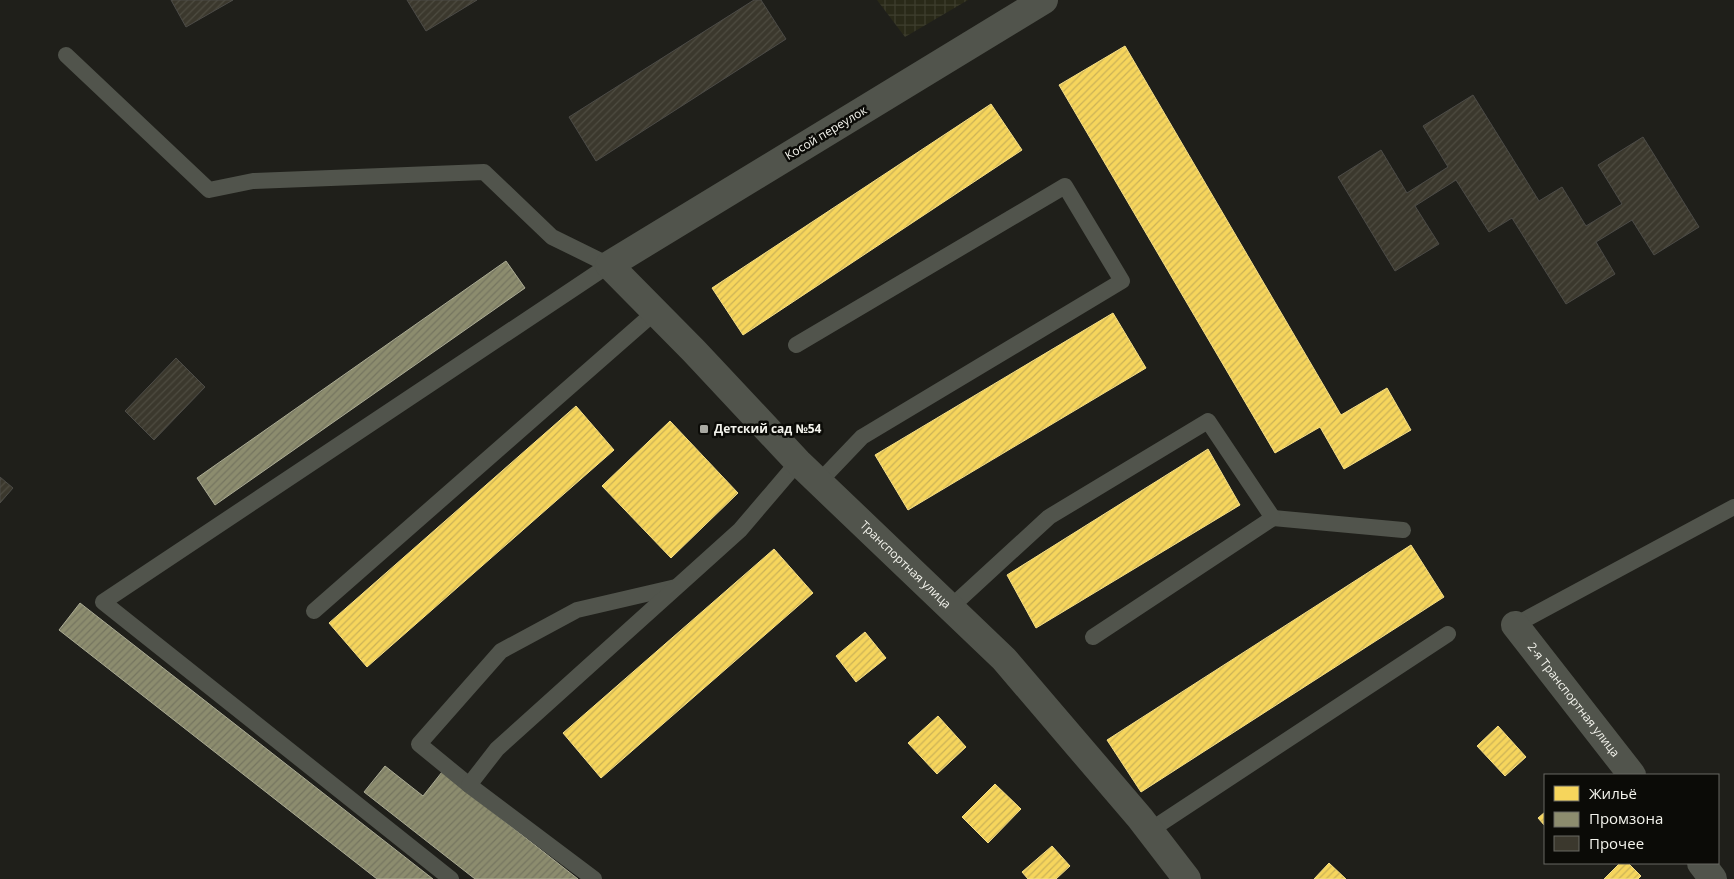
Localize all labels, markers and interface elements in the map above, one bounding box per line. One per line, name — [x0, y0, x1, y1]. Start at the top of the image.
street label: Косой переулок — [782, 101, 871, 164]
place label: Детский сад №54 — [714, 420, 822, 437]
marker: Детский сад №54 — [698, 423, 710, 435]
street label: Транспортная улица — [856, 517, 955, 612]
street label: 2-я Транспортная улица — [1524, 639, 1624, 760]
legend — [1544, 774, 1719, 864]
text: Жильё — [1589, 783, 1637, 803]
text: Промзона — [1589, 808, 1663, 828]
text: Прочее — [1589, 833, 1644, 853]

